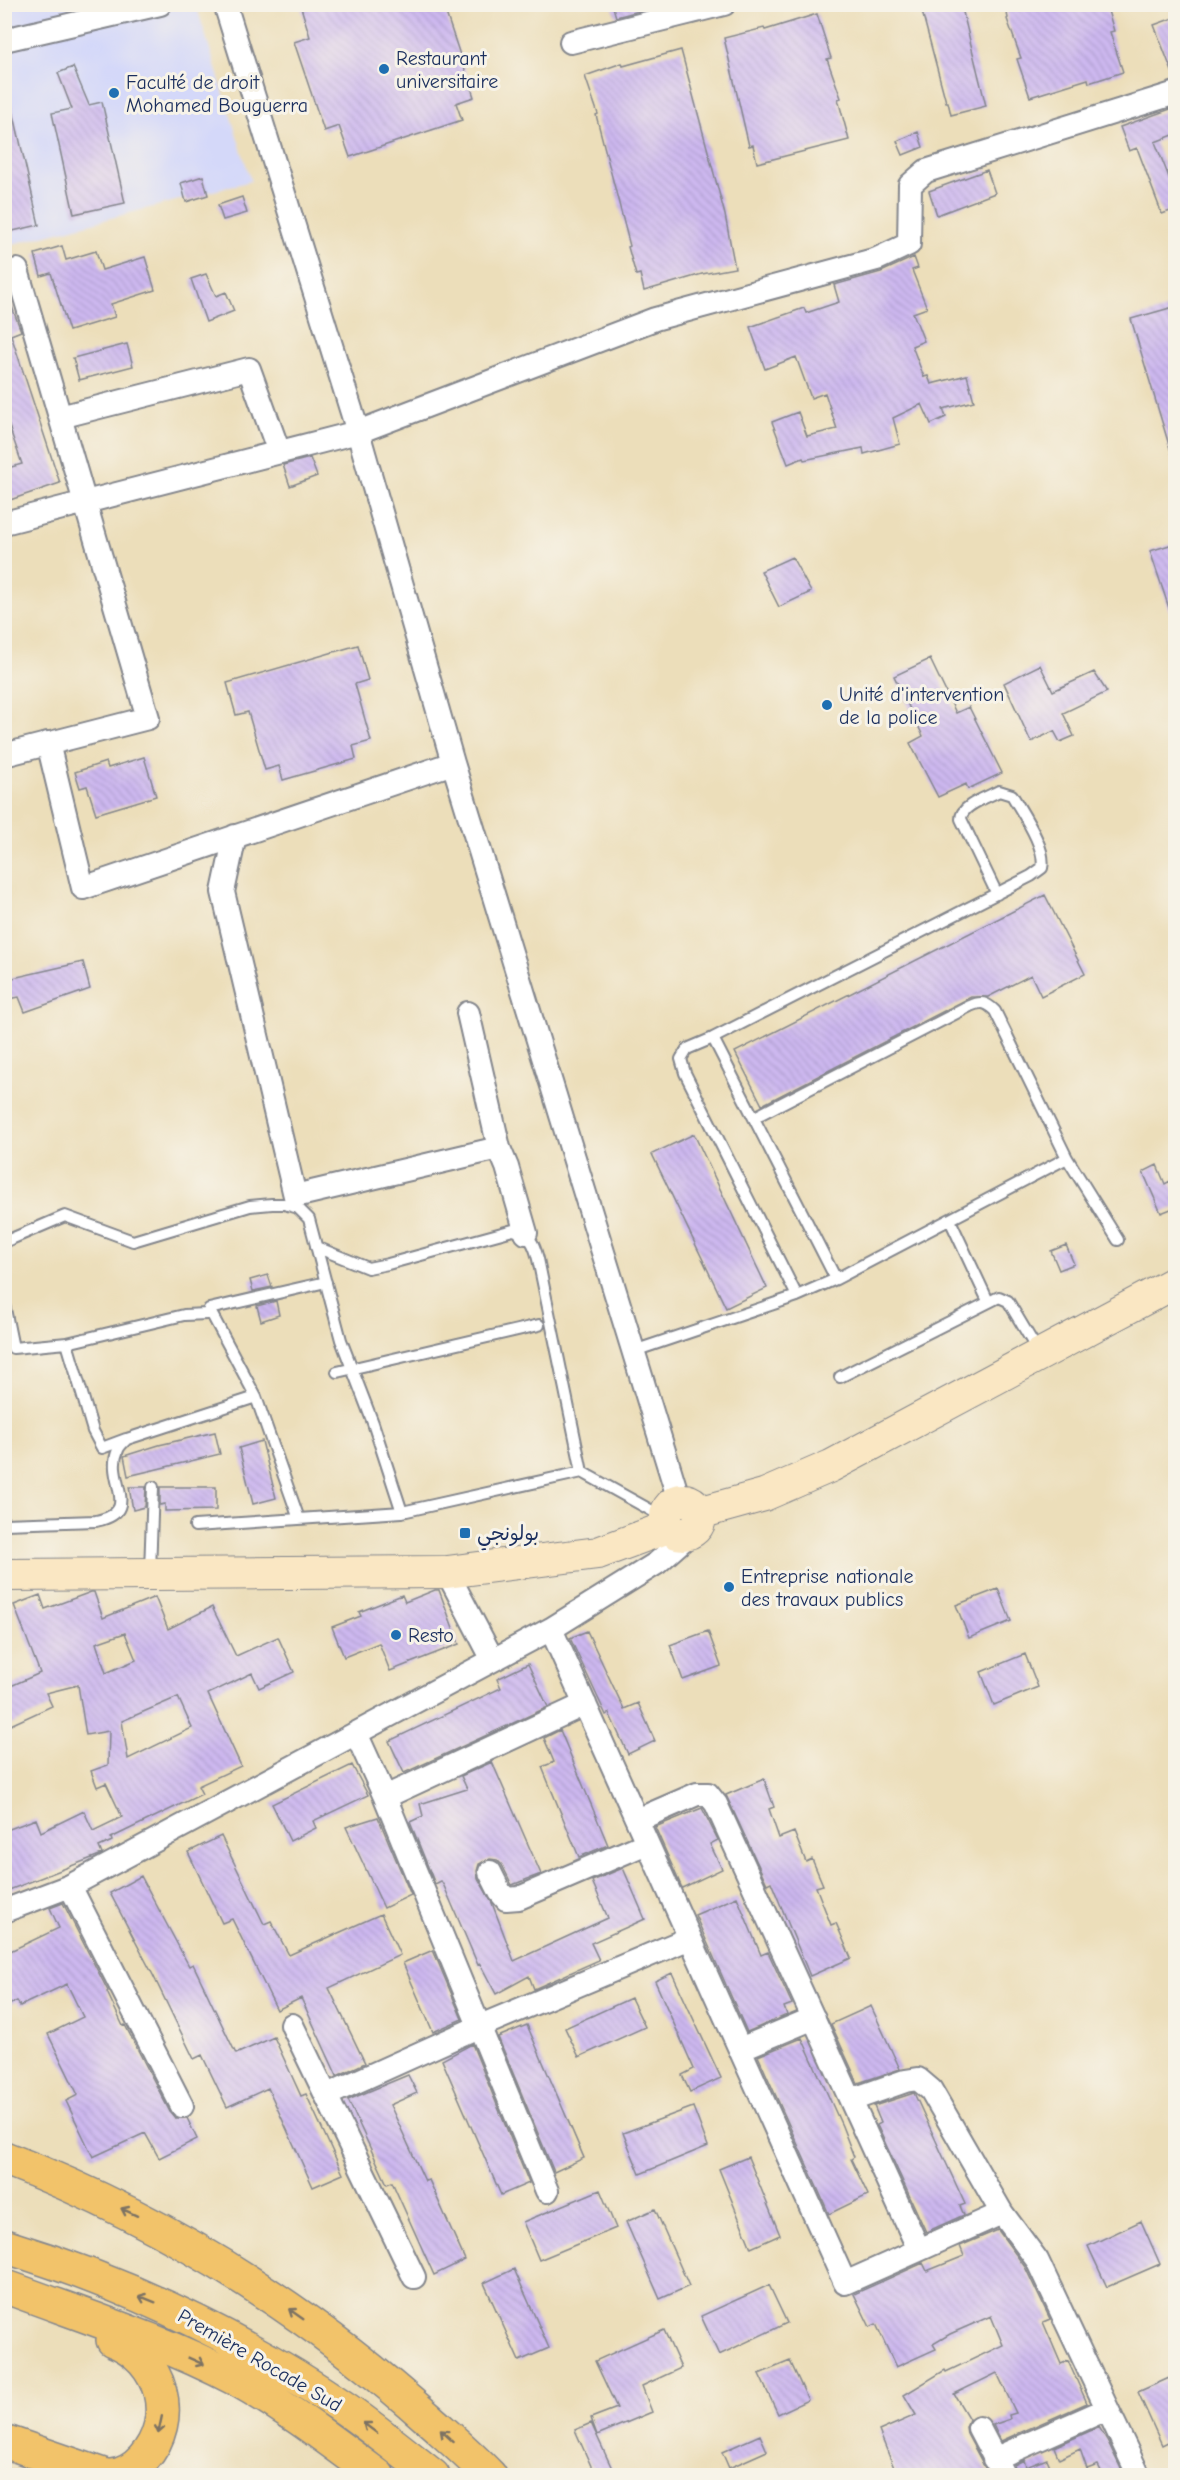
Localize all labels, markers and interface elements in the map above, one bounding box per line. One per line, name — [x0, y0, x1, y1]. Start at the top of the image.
place label: Restaurant universitaire — [396, 47, 498, 93]
marker: Restaurant universitaire — [377, 62, 391, 76]
place label: Faculté de droit Mohamed Bouguerra — [126, 71, 308, 117]
marker: Faculté de droit Mohamed Bouguerra — [107, 86, 121, 100]
place label: Unité d'intervention de la police — [839, 683, 1004, 729]
marker: Unité d'intervention de la police — [820, 698, 834, 712]
place label: بولونجي — [477, 1522, 539, 1551]
marker: بولونجي — [458, 1526, 472, 1540]
place label: Entreprise nationale des travaux publics — [741, 1565, 913, 1611]
marker: Entreprise nationale des travaux publics — [722, 1580, 736, 1594]
place label: Resto — [408, 1624, 454, 1647]
marker: Resto — [389, 1628, 403, 1642]
one-way arrow — [121, 2206, 139, 2218]
one-way arrow — [138, 2293, 157, 2304]
street label: Première Rocade Sud — [174, 2304, 346, 2417]
one-way arrow — [288, 2308, 304, 2320]
one-way arrow — [186, 2356, 204, 2367]
one-way arrow — [154, 2415, 165, 2434]
one-way arrow — [362, 2421, 378, 2434]
one-way arrow — [440, 2429, 455, 2443]

